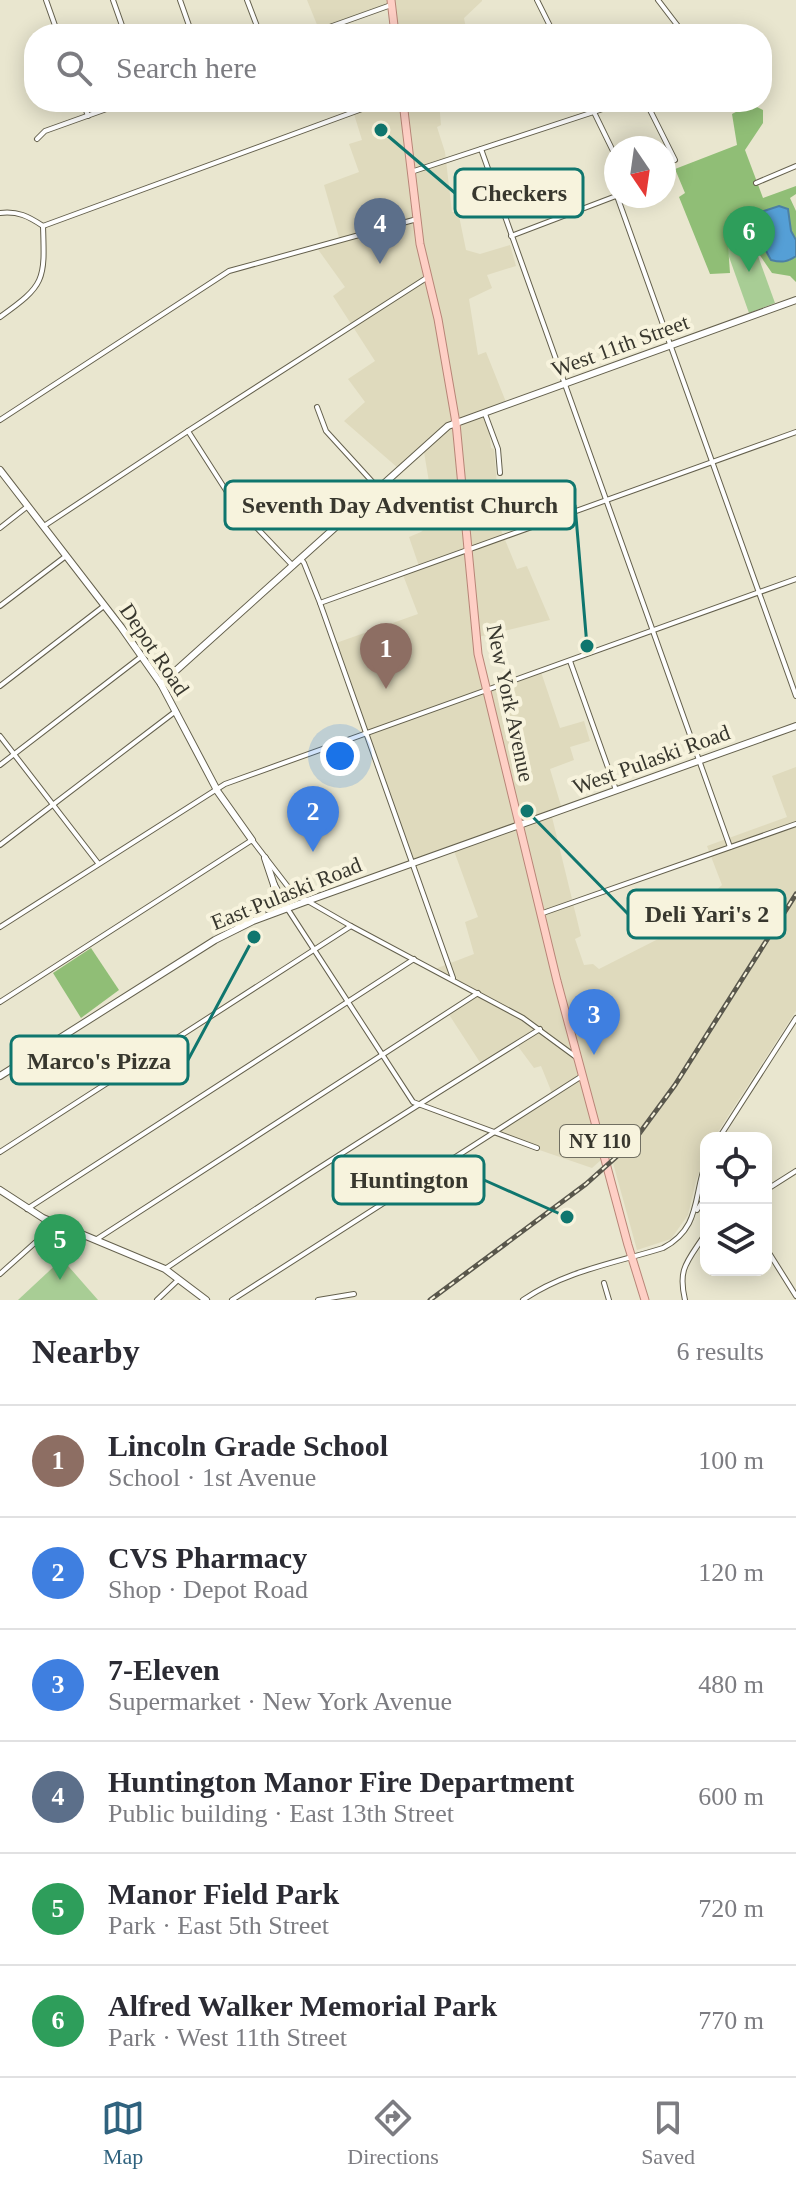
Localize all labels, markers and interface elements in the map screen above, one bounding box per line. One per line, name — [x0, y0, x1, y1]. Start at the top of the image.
search box — [24, 24, 772, 112]
icon: search — [52, 46, 96, 90]
text: Search here — [116, 51, 257, 84]
north arrow — [604, 136, 676, 208]
callout: Checkers — [455, 169, 583, 217]
text: Checkers — [471, 180, 567, 206]
pin: 4 — [354, 198, 406, 264]
pin: 6 — [723, 206, 775, 272]
street label: West 11th Street — [548, 309, 692, 382]
callout: Seventh Day Adventist Church — [225, 481, 575, 529]
text: Seventh Day Adventist Church — [242, 492, 558, 518]
street label: Depot Road — [115, 598, 195, 700]
street label: New York Avenue — [482, 622, 539, 784]
pin: 1 — [360, 623, 412, 689]
street label: West Pulaski Road — [569, 719, 733, 800]
your location — [320, 736, 360, 776]
pin: 2 — [287, 786, 339, 852]
street label: East Pulaski Road — [207, 852, 365, 935]
callout: Deli Yari's 2 — [628, 890, 785, 938]
text: Deli Yari's 2 — [645, 901, 769, 927]
pin: 3 — [568, 989, 620, 1055]
callout: Marco's Pizza — [11, 1036, 188, 1084]
text: Marco's Pizza — [27, 1048, 171, 1074]
road number: NY 110 — [560, 1125, 640, 1157]
map controls — [700, 1132, 772, 1276]
button: locate — [700, 1132, 772, 1204]
callout: Huntington — [333, 1156, 484, 1204]
text: Huntington — [350, 1167, 468, 1193]
button: layers — [700, 1204, 772, 1276]
pin: 5 — [34, 1214, 86, 1280]
text: Nearby — [32, 1333, 140, 1370]
text: 6 results — [677, 1337, 764, 1366]
text: Lincoln Grade School — [108, 1429, 388, 1462]
text: 1 — [52, 1446, 65, 1475]
text: 100 m — [698, 1446, 764, 1475]
text: School · 1st Avenue — [108, 1463, 316, 1492]
text: CVS Pharmacy — [108, 1541, 307, 1574]
text: 2 — [52, 1558, 65, 1587]
text: 120 m — [698, 1558, 764, 1587]
text: Shop · Depot Road — [108, 1575, 308, 1604]
text: 7-Eleven — [108, 1653, 220, 1686]
text: 3 — [52, 1670, 65, 1699]
text: 480 m — [698, 1670, 764, 1699]
text: Supermarket · New York Avenue — [108, 1687, 452, 1716]
text: Huntington Manor Fire Department — [108, 1765, 574, 1798]
text: 4 — [52, 1782, 65, 1811]
text: 600 m — [698, 1782, 764, 1811]
text: Public building · East 13th Street — [108, 1799, 454, 1828]
text: Manor Field Park — [108, 1877, 339, 1910]
text: 5 — [52, 1894, 65, 1923]
text: 720 m — [698, 1894, 764, 1923]
text: Park · East 5th Street — [108, 1911, 329, 1940]
text: Alfred Walker Memorial Park — [108, 1989, 497, 2022]
text: 6 — [52, 2006, 65, 2035]
text: 770 m — [698, 2006, 764, 2035]
text: Park · West 11th Street — [108, 2023, 347, 2052]
tab: Map — [101, 2096, 145, 2170]
tab: Directions — [347, 2096, 439, 2170]
tab: Saved — [641, 2096, 695, 2170]

